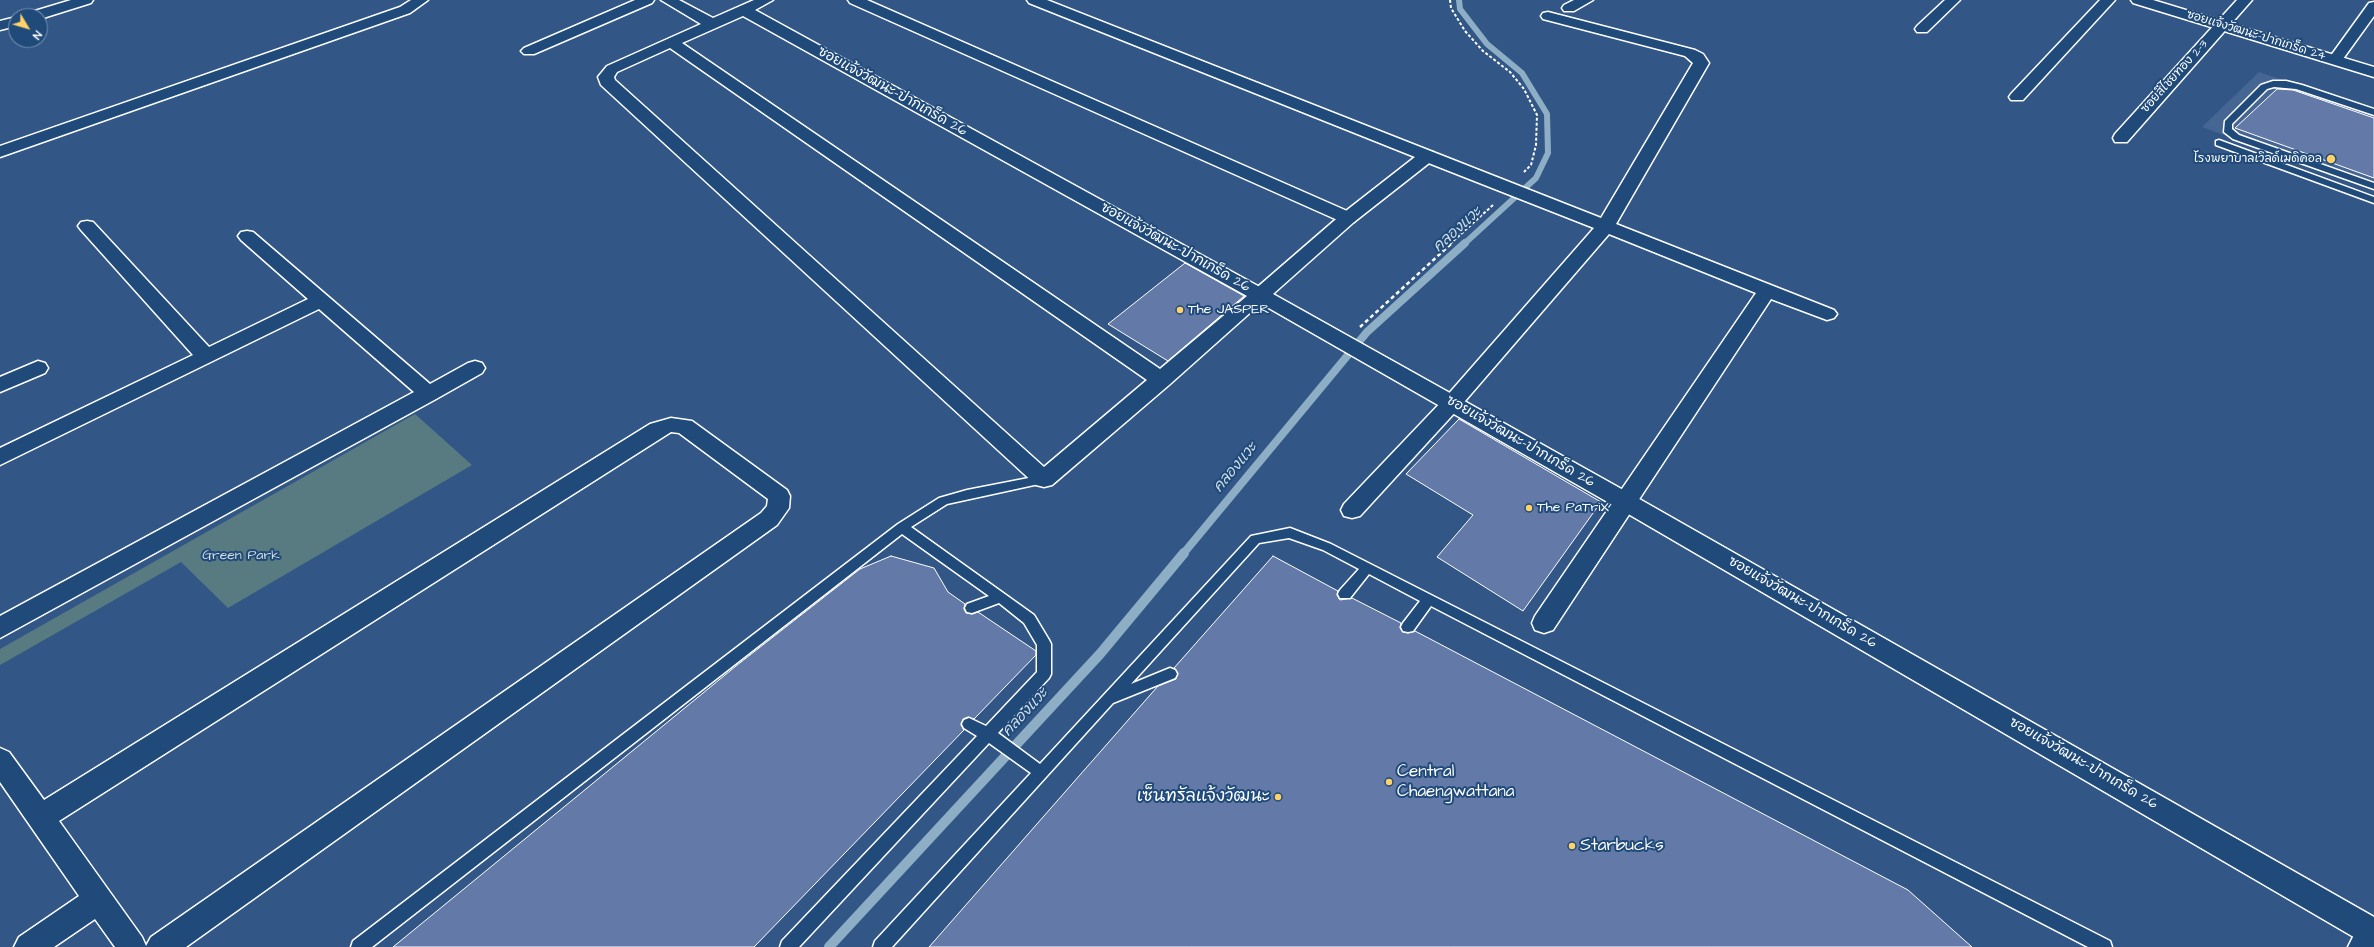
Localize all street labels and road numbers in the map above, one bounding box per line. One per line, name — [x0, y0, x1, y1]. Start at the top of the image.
street label: ซอยแจ้งวัฒนะ-ปากเกร็ด 24 — [2185, 8, 2327, 64]
street label: ซอยสีไชยทอง 2-3 — [2139, 38, 2211, 116]
street label: ซอยแจ้งวัฒนะ-ปากเกร็ด 26 — [814, 44, 970, 140]
street label: ซอยแจ้งวัฒนะ-ปากเกร็ด 26 — [1097, 200, 1253, 296]
street label: ซอยแจ้งวัฒนะ-ปากเกร็ด 26 — [1443, 393, 1597, 491]
street label: ซอยแจ้งวัฒนะ-ปากเกร็ด 26 — [1725, 554, 1879, 652]
street label: ซอยแจ้งวัฒนะ-ปากเกร็ด 26 — [2006, 715, 2160, 813]

